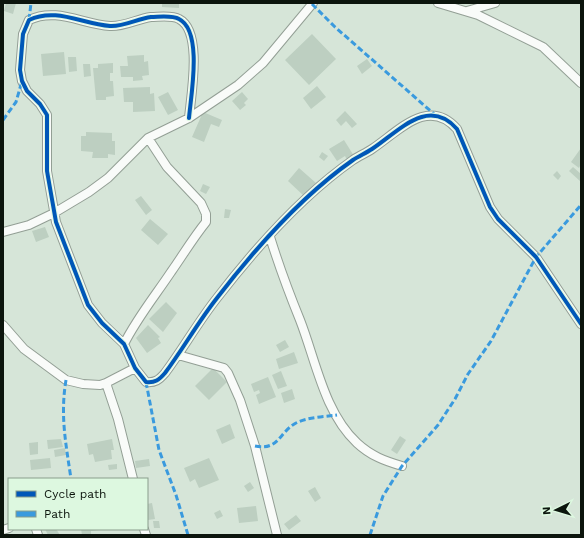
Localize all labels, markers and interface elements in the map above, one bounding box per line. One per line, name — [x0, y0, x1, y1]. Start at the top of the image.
legend — [8, 478, 148, 530]
text: Cycle path — [44, 487, 106, 501]
north arrow — [536, 490, 576, 530]
text: N — [540, 506, 553, 515]
text: Path — [44, 507, 70, 521]

